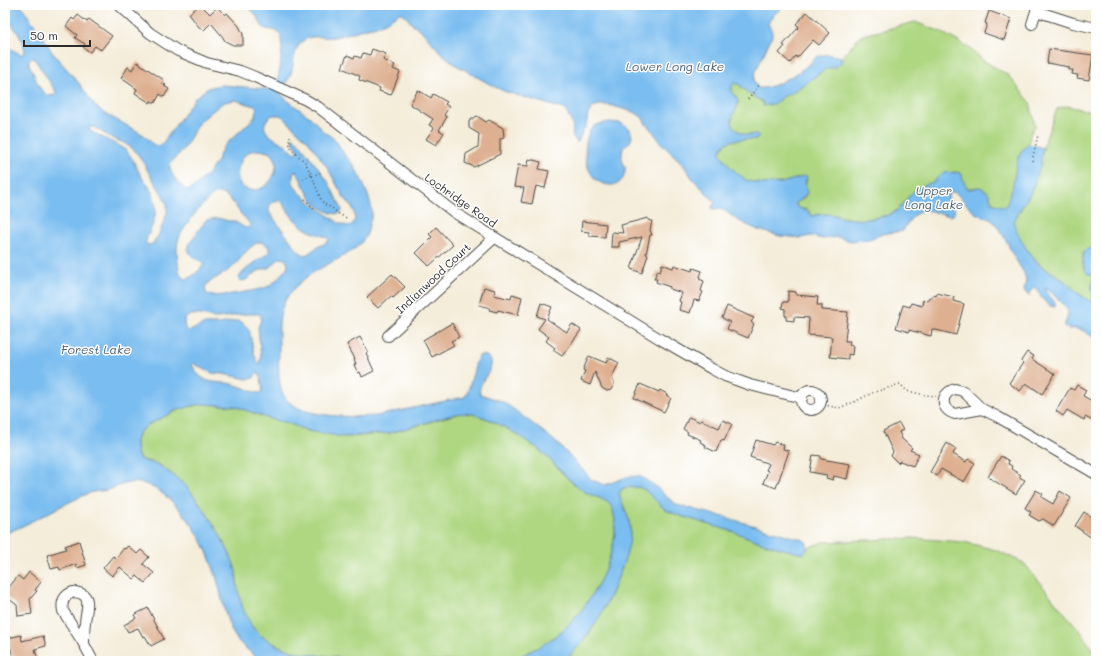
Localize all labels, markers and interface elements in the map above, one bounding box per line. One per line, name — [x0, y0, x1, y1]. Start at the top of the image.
scale bar — [24, 22, 90, 48]
text: 50 m — [30, 27, 58, 43]
water label: Lower Long Lake — [626, 58, 724, 74]
street label: Lochridge Road — [422, 169, 500, 231]
water label: Upper Long Lake — [905, 182, 963, 212]
street label: Indianwood Court — [392, 239, 474, 317]
water label: Forest Lake — [61, 341, 131, 357]

